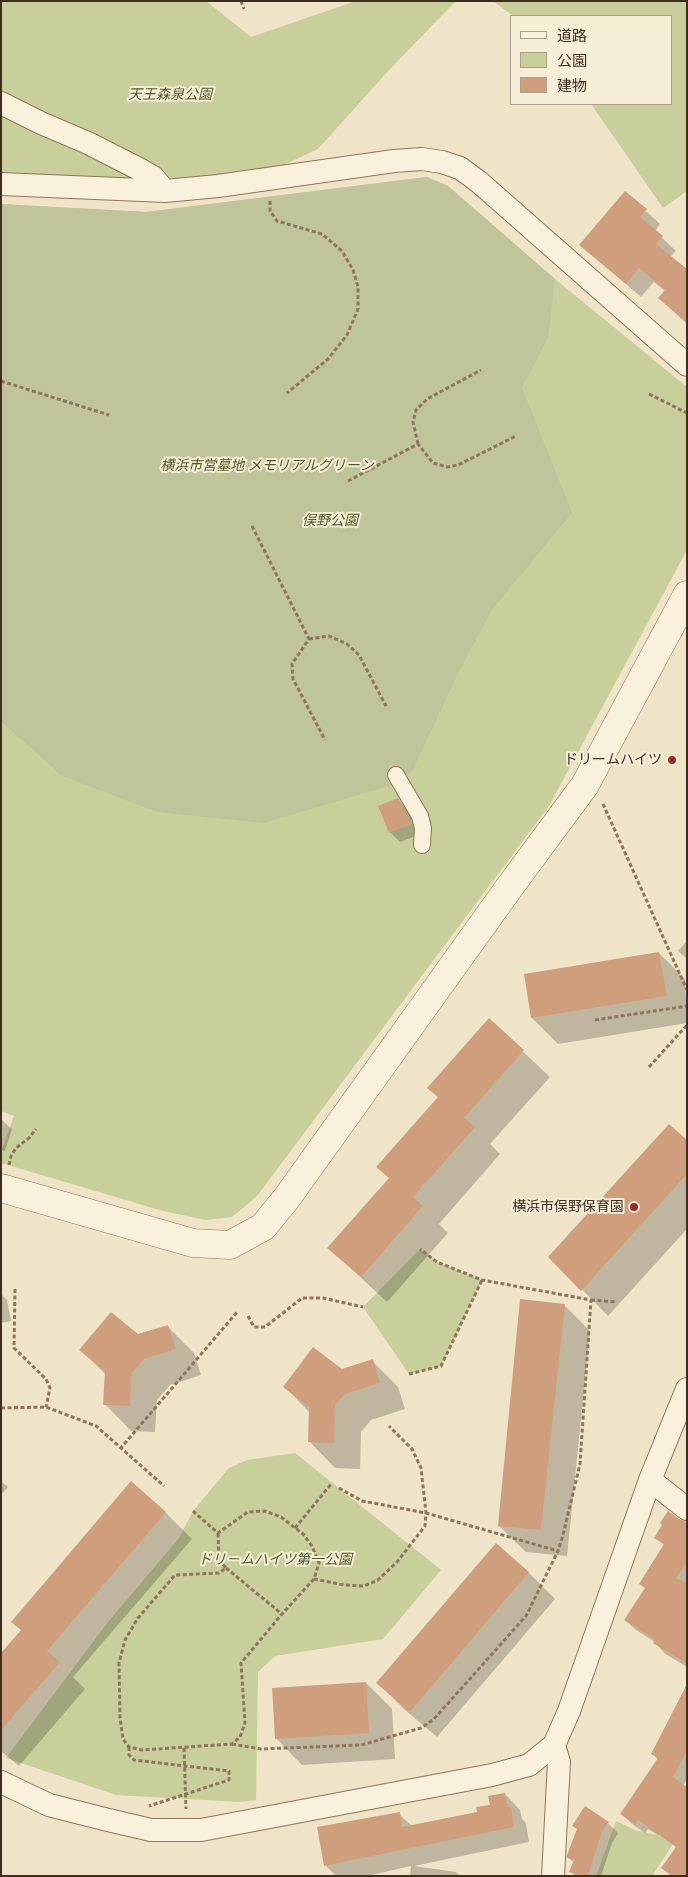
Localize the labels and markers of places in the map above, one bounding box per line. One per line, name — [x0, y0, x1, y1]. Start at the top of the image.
place label: ドリームハイツ — [564, 752, 662, 768]
marker: ドリームハイツ — [666, 754, 678, 766]
place label: 横浜市俣野保育園 — [512, 1199, 624, 1215]
marker: 横浜市俣野保育園 — [628, 1201, 640, 1213]

